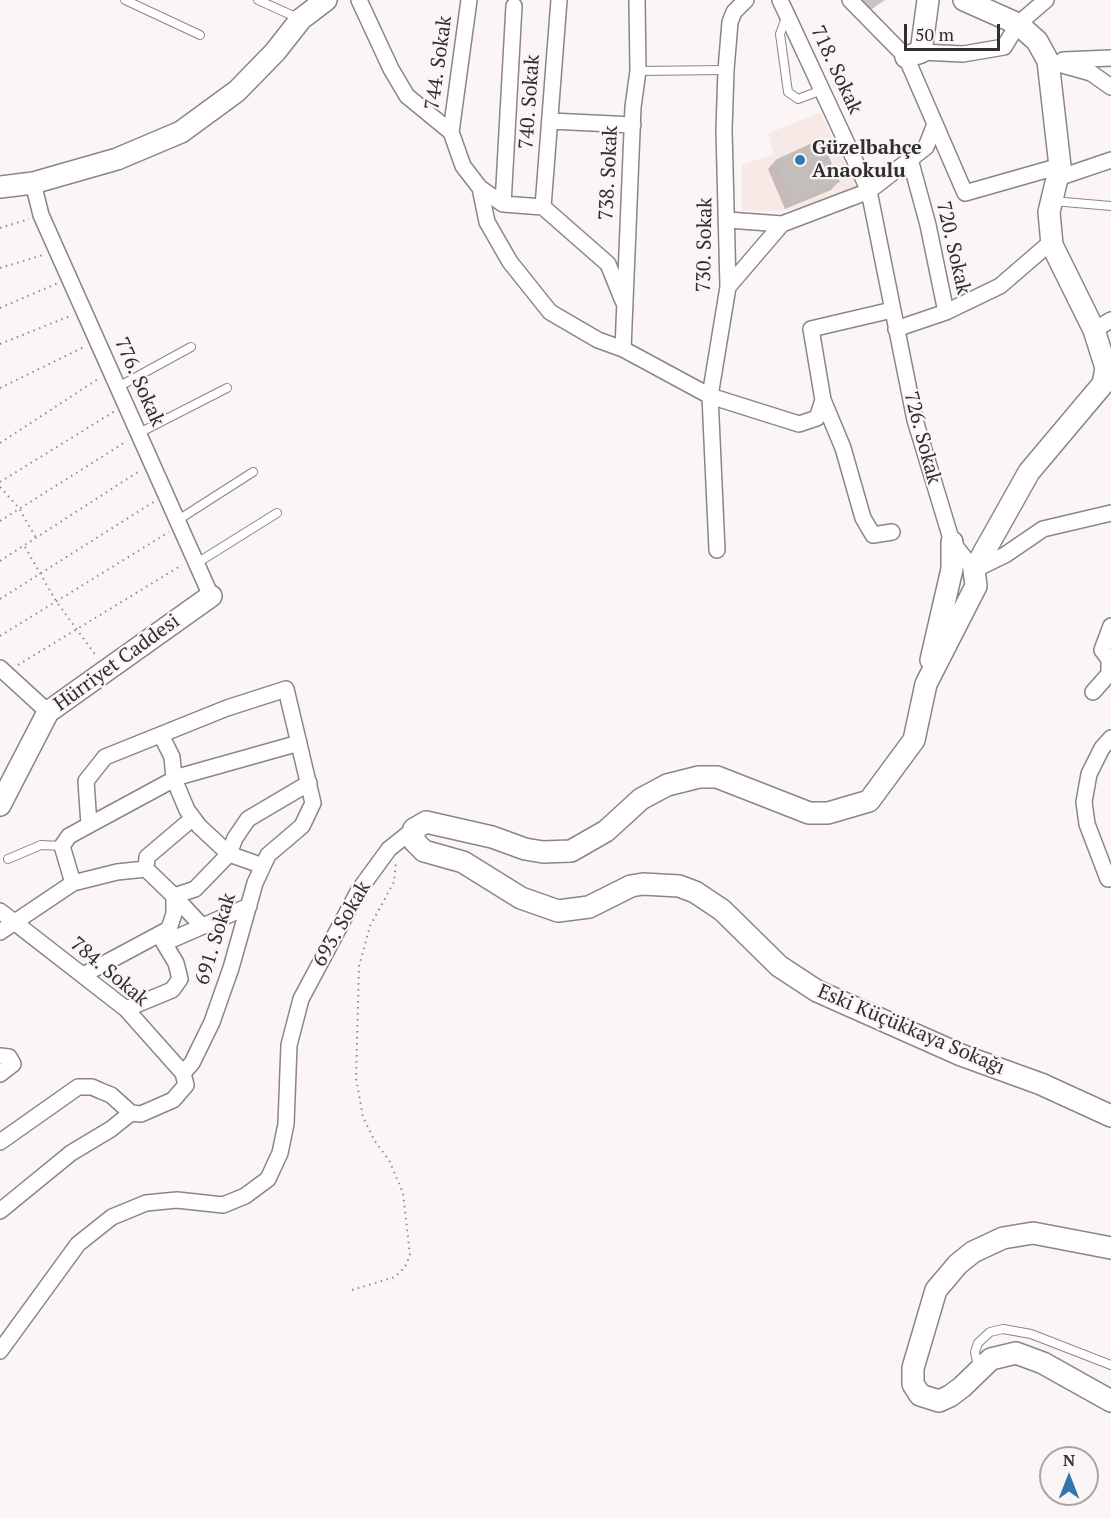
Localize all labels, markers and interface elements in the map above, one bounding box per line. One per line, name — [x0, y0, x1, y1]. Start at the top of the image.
scale bar — [907, 12, 1003, 50]
street label: 744. Sokak — [421, 14, 457, 112]
street label: 718. Sokak — [805, 22, 867, 118]
text: 50 m — [915, 22, 954, 46]
street label: 740. Sokak — [515, 54, 545, 150]
street label: 738. Sokak — [595, 125, 623, 221]
place label: Güzelbahçe Anaokulu — [812, 136, 922, 183]
marker: Güzelbahçe Anaokulu — [793, 153, 807, 167]
street label: 730. Sokak — [692, 197, 718, 293]
street label: 720. Sokak — [931, 199, 975, 297]
street label: 776. Sokak — [109, 334, 169, 430]
street label: 726. Sokak — [898, 389, 946, 487]
street label: Hürriyet Caddesi — [50, 609, 184, 717]
street label: 693. Sokak — [308, 877, 376, 971]
street label: 691. Sokak — [191, 890, 241, 988]
street label: 784. Sokak — [65, 932, 153, 1012]
street label: Eski Küçükkaya Sokağı — [814, 980, 1008, 1080]
north arrow — [1039, 1446, 1099, 1506]
text: N — [1063, 1449, 1075, 1471]

